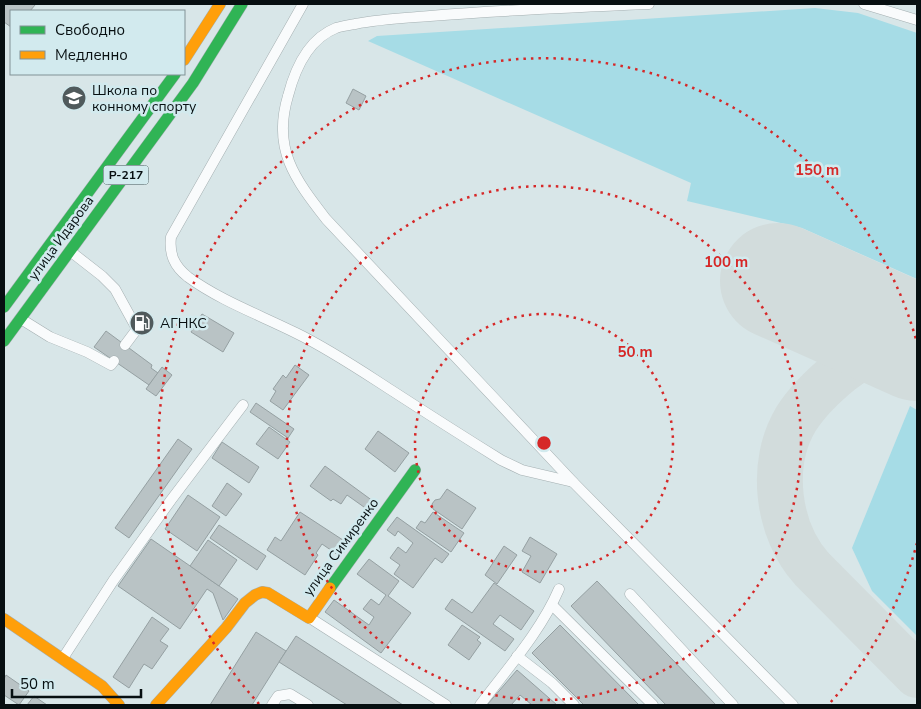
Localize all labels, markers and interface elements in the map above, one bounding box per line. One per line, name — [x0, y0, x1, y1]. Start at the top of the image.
legend — [10, 10, 185, 75]
text: Свободно — [55, 20, 125, 40]
text: Медленно — [55, 45, 128, 65]
place label: Школа по конному спорту — [92, 81, 197, 116]
school or university icon: Школа по конному спорту — [61, 85, 87, 111]
text: 150 m — [795, 160, 839, 180]
road number: Р-217 — [104, 166, 148, 184]
street label: улица Идарова — [24, 192, 98, 284]
text: 100 m — [704, 252, 748, 272]
fuel station icon: АГНКС — [129, 310, 155, 336]
place label: АГНКС — [160, 314, 207, 333]
text: 50 m — [617, 342, 653, 362]
centre of rings — [535, 434, 553, 452]
street label: улица Симиренко — [299, 494, 383, 600]
scale bar — [12, 666, 141, 698]
text: 50 m — [20, 674, 55, 694]

